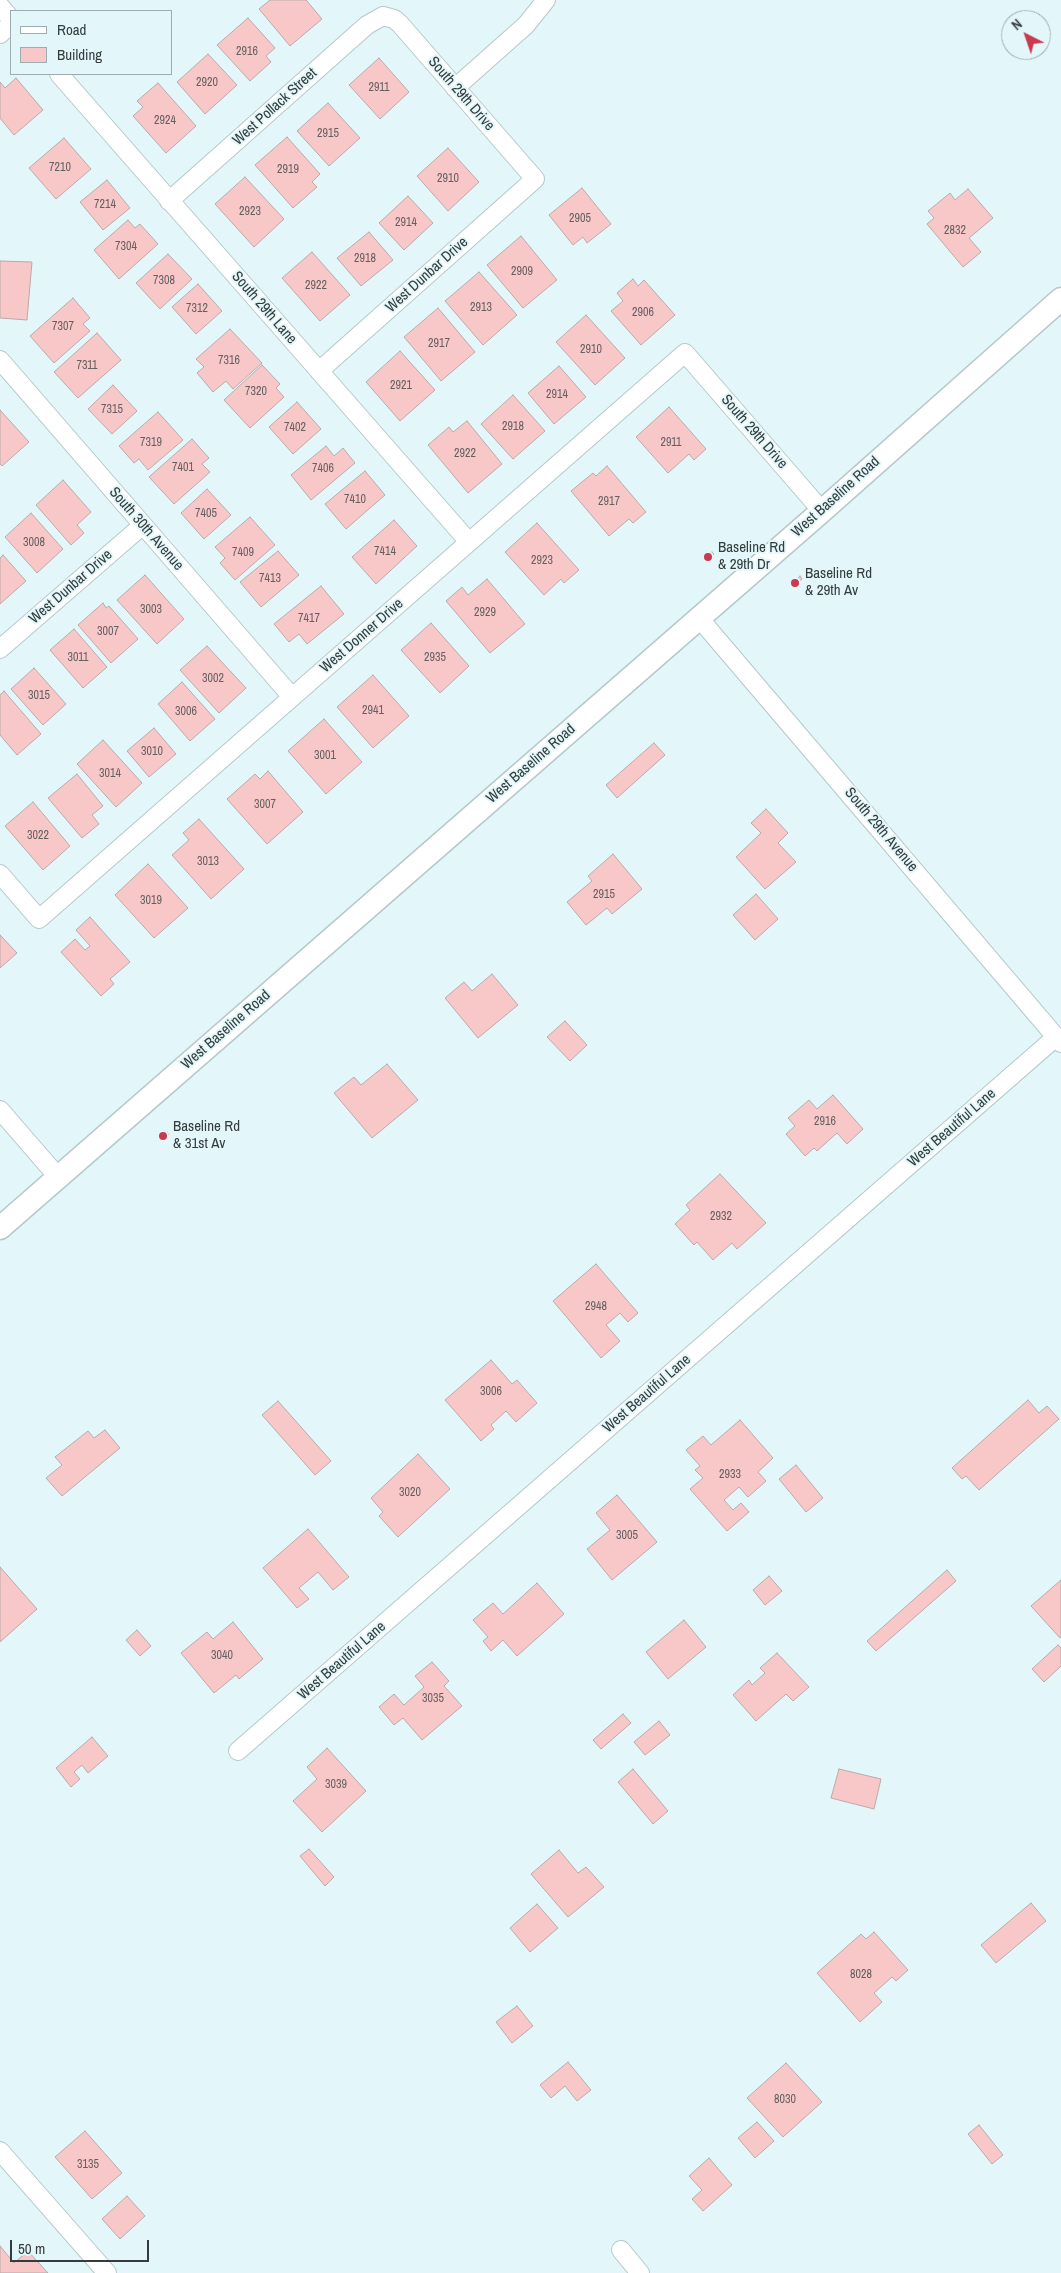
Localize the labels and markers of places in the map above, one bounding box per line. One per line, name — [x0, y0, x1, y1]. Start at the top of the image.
place label: Baseline Rd & 29th Dr — [718, 539, 785, 574]
marker: Baseline Rd & 29th Dr — [702, 551, 714, 563]
place label: Baseline Rd & 29th Av — [805, 565, 872, 600]
marker: Baseline Rd & 29th Av — [789, 577, 801, 589]
place label: Baseline Rd & 31st Av — [173, 1118, 240, 1153]
marker: Baseline Rd & 31st Av — [157, 1130, 169, 1142]

